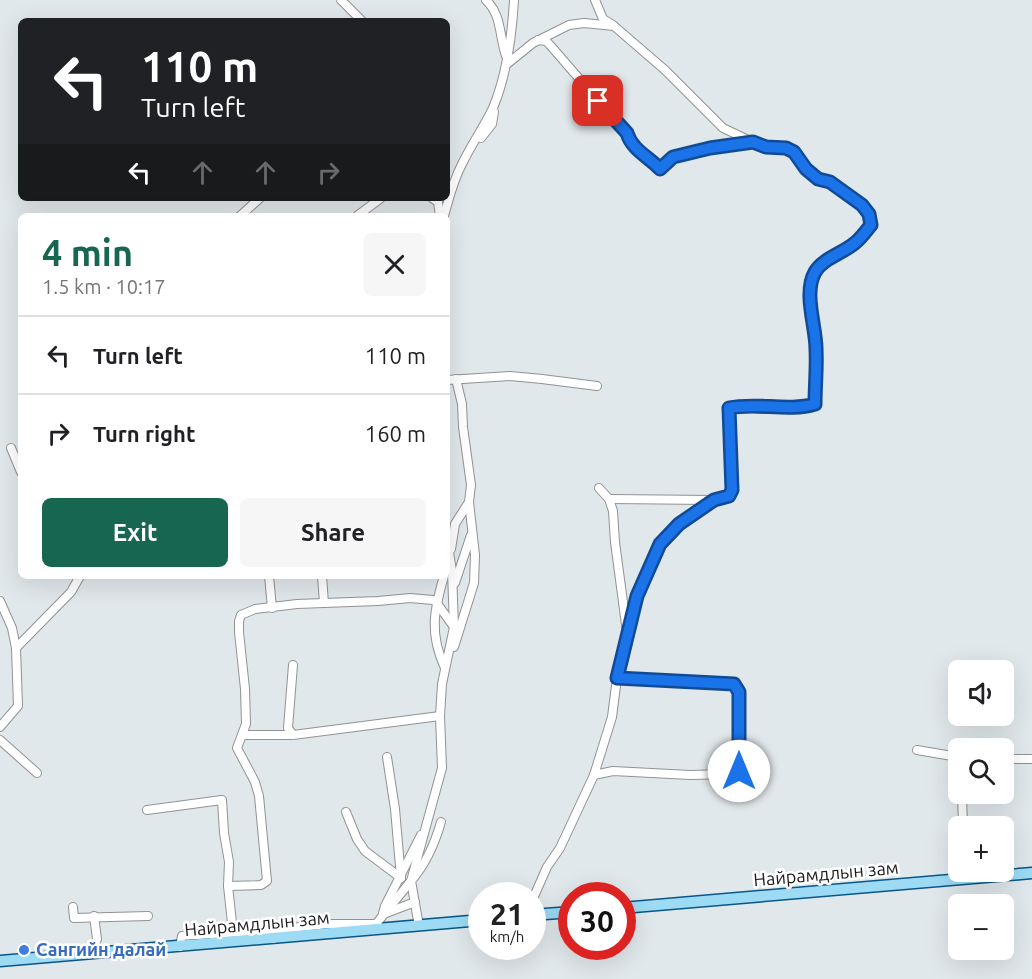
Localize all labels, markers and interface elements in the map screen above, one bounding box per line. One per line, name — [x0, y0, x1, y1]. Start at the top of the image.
icon: left — [42, 42, 120, 120]
text: 110 m — [141, 43, 258, 90]
pin — [572, 75, 623, 126]
icon: arrive — [581, 84, 614, 117]
text: Turn left — [141, 92, 245, 122]
icon: left — [123, 156, 156, 189]
icon: ahead — [186, 156, 219, 189]
icon: ahead — [249, 156, 282, 189]
icon: right — [312, 156, 345, 189]
text: 4 min — [42, 232, 133, 273]
button: close — [363, 233, 426, 296]
text: 1.5 km · 10:17 — [42, 275, 166, 298]
icon: left — [42, 339, 75, 372]
text: Turn left — [93, 343, 183, 368]
text: 110 m — [365, 343, 426, 368]
icon: right — [42, 417, 75, 450]
text: Turn right — [93, 421, 195, 446]
text: 160 m — [365, 421, 426, 446]
button: Exit — [42, 498, 228, 567]
button: Share — [240, 498, 426, 567]
map controls — [948, 660, 1014, 960]
button: sound — [948, 660, 1014, 726]
button: search — [948, 738, 1014, 804]
position arrow — [707, 739, 771, 803]
button: + — [948, 816, 1014, 882]
street label: Найрамдлын зам — [752, 857, 899, 889]
speed limit sign: 30 — [558, 882, 636, 960]
button: − — [948, 894, 1014, 960]
text: 21 — [490, 897, 524, 931]
street label: Найрамдлын зам — [183, 907, 330, 939]
text: km/h — [490, 928, 524, 945]
place label: Сангийн далай — [36, 939, 166, 959]
marker: Сангийн далай — [17, 943, 31, 957]

